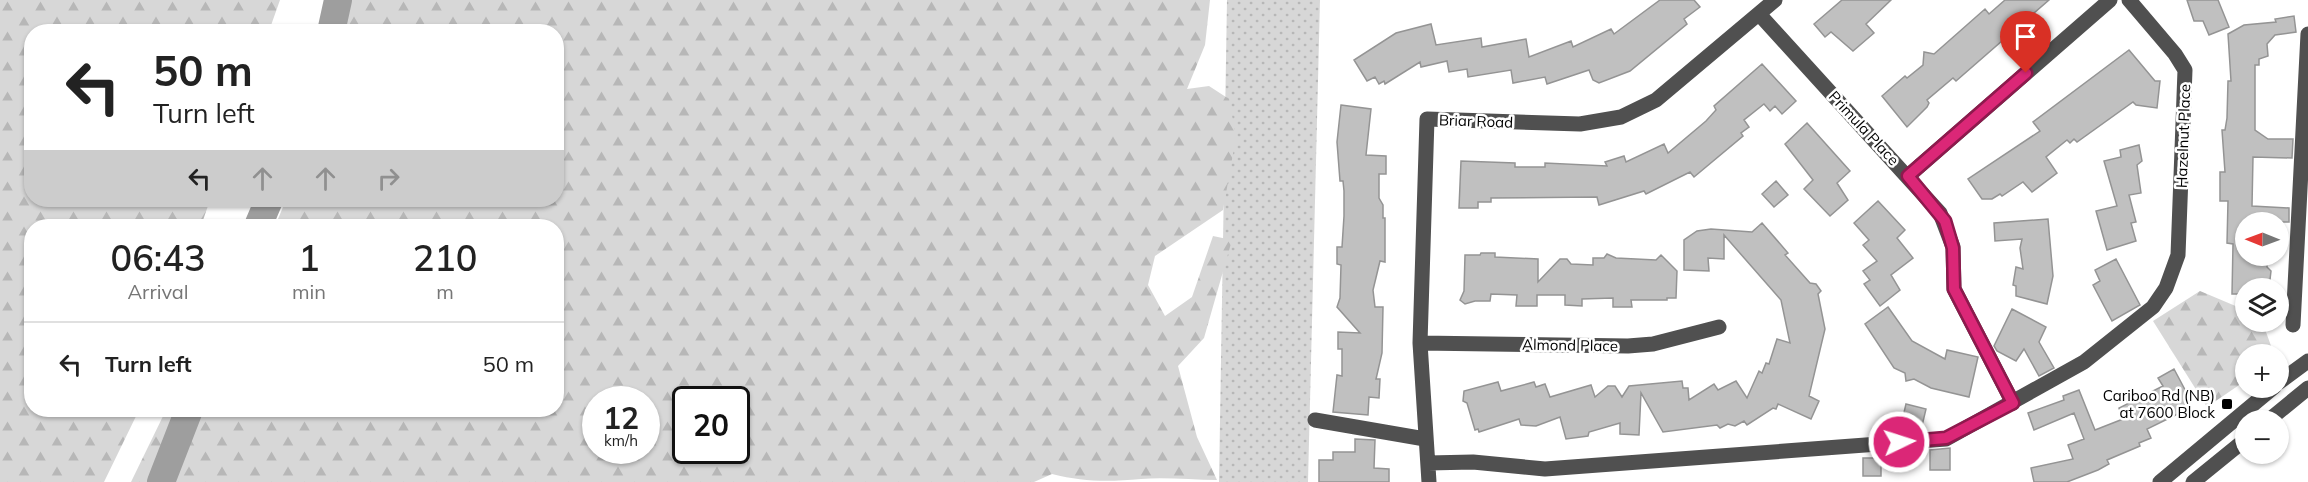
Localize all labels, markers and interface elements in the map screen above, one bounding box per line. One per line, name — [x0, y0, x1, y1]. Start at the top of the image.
pin — [2000, 11, 2051, 73]
icon: arrive — [2009, 20, 2042, 53]
text: 50 m — [153, 44, 253, 97]
icon: left — [54, 48, 132, 126]
street label: Hazelnut Place — [2172, 84, 2194, 188]
street label: Primula Place — [1825, 87, 1903, 169]
text: Turn left — [153, 96, 255, 130]
street label: Briar Road — [1439, 110, 1513, 132]
icon: left — [183, 162, 216, 195]
icon: ahead — [246, 162, 279, 195]
icon: ahead — [309, 162, 342, 195]
icon: right — [372, 162, 405, 195]
north arrow — [2235, 212, 2289, 266]
map controls — [2235, 212, 2289, 464]
text: 06:43 — [111, 235, 205, 280]
text: 1 — [298, 235, 320, 280]
text: 210 — [413, 235, 477, 280]
button: layers — [2235, 278, 2289, 332]
text: Arrival — [127, 279, 189, 304]
text: min — [292, 279, 326, 304]
text: m — [436, 279, 454, 304]
street label: Almond Place — [1522, 335, 1618, 355]
button: + — [2235, 344, 2289, 398]
icon: left — [54, 348, 87, 381]
text: Turn left — [105, 350, 192, 378]
text: 50 m — [483, 350, 534, 378]
speed limit sign: 20 — [672, 386, 750, 464]
place label: Cariboo Rd (NB) at 7600 Block — [2103, 386, 2215, 422]
marker: Cariboo Rd (NB) at 7600 Block — [2220, 397, 2234, 411]
text: 12 — [603, 399, 639, 437]
position arrow — [1867, 410, 1931, 474]
button: − — [2235, 410, 2289, 464]
text: km/h — [604, 431, 638, 450]

